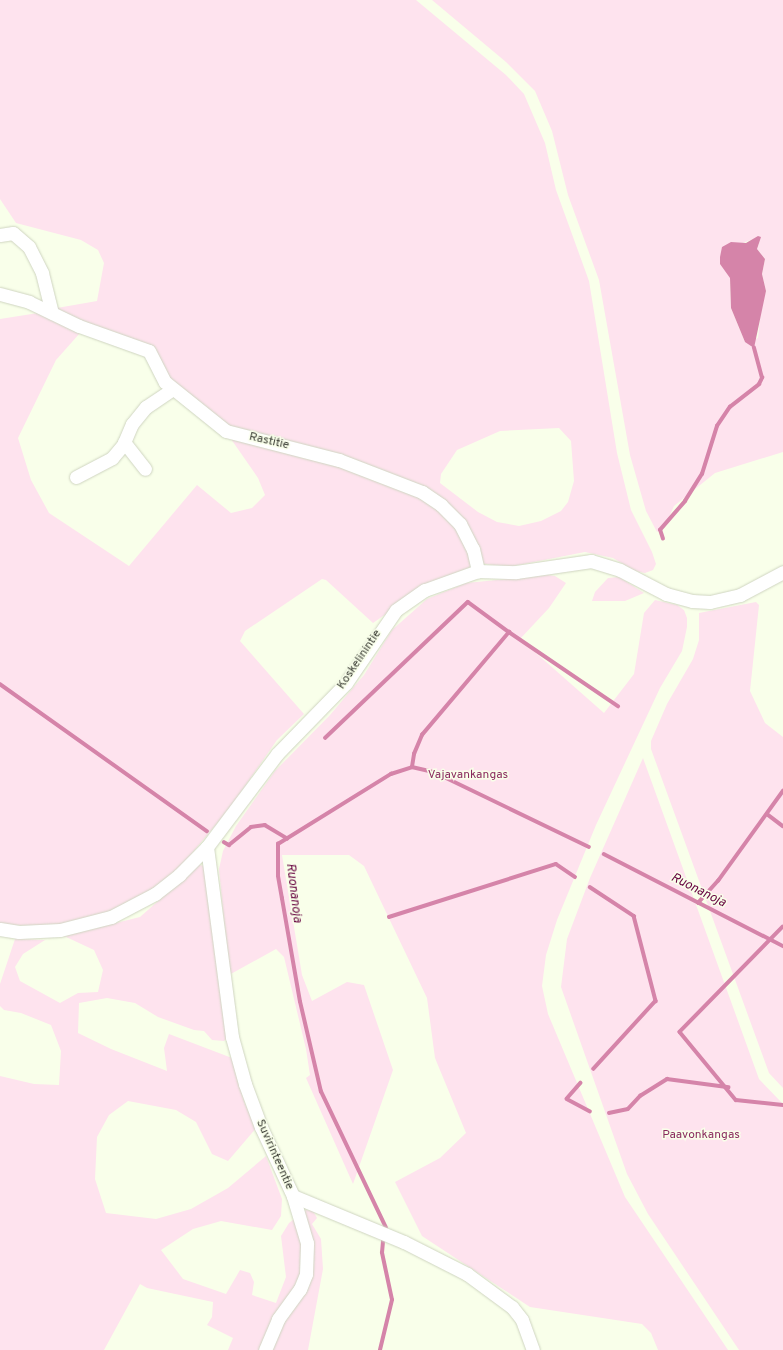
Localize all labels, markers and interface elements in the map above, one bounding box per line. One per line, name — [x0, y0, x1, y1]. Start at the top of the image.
street label: Rastitie — [247, 430, 291, 454]
street label: Koskelinintie — [335, 628, 385, 692]
park label: Vajavankangas — [428, 769, 508, 783]
water label: Ruonanoja — [282, 862, 304, 924]
water label: Ruonanoja — [668, 870, 728, 912]
street label: Suvirinteentie — [252, 1118, 296, 1192]
park label: Paavonkangas — [662, 1129, 740, 1143]

